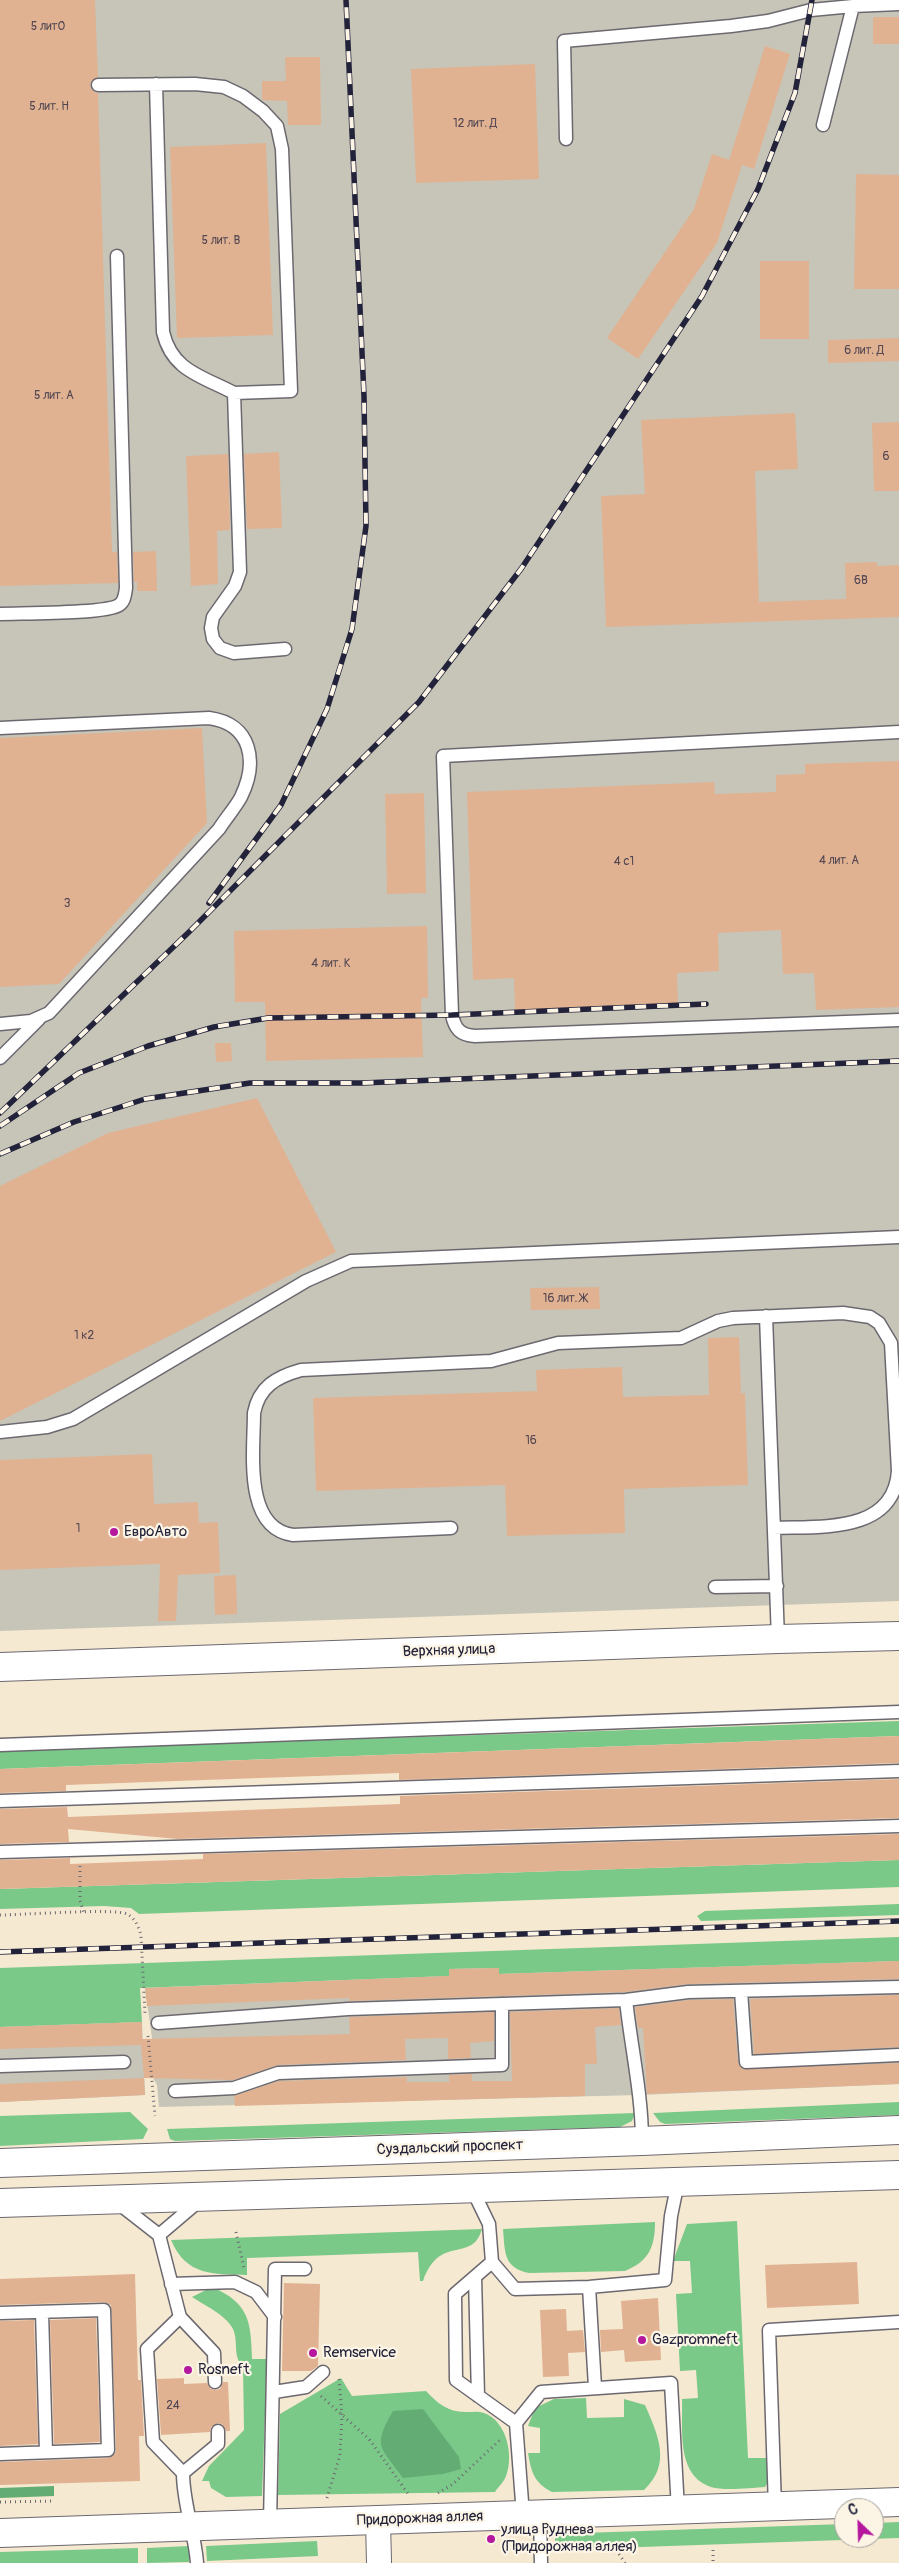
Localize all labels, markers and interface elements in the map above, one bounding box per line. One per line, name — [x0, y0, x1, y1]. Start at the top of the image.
house number: 5 литО — [31, 20, 65, 34]
house number: 5 лит. Н — [29, 100, 69, 114]
house number: 12 лит. Д — [453, 117, 497, 131]
house number: 5 лит. В — [202, 234, 240, 248]
house number: 6 лит. Д — [844, 344, 884, 358]
house number: 5 лит. А — [34, 389, 74, 403]
house number: 6 — [883, 450, 889, 464]
house number: 6В — [854, 574, 868, 588]
house number: 4 лит. А — [819, 854, 859, 868]
house number: 4 с1 — [614, 855, 634, 869]
house number: 3 — [64, 897, 70, 911]
house number: 4 лит. К — [311, 957, 351, 971]
house number: 16 лит. Ж — [543, 1292, 587, 1306]
house number: 1 к2 — [74, 1329, 94, 1343]
house number: 16 — [525, 1434, 537, 1448]
house number: 1 — [76, 1522, 80, 1536]
place label: ЕвроАвто — [124, 1523, 187, 1541]
marker: ЕвроАвто — [108, 1526, 120, 1538]
street label: Верхняя улица — [402, 1640, 496, 1662]
street label: Суздальский проспект — [376, 2136, 524, 2160]
place label: Gazpromneft — [652, 2331, 738, 2349]
marker: Gazpromneft — [636, 2334, 648, 2346]
place label: Remservice — [323, 2344, 396, 2362]
marker: Remservice — [307, 2347, 319, 2359]
place label: Rosneft — [198, 2361, 249, 2379]
marker: Rosneft — [182, 2364, 194, 2376]
house number: 24 — [166, 2399, 180, 2413]
north arrow — [834, 2498, 884, 2548]
text: С — [846, 2500, 860, 2519]
street label: Придорожная аллея — [356, 2508, 484, 2530]
place label: улица Руднева (Придорожная аллея) — [501, 2521, 638, 2556]
marker: улица Руднева (Придорожная аллея) — [485, 2533, 497, 2545]

